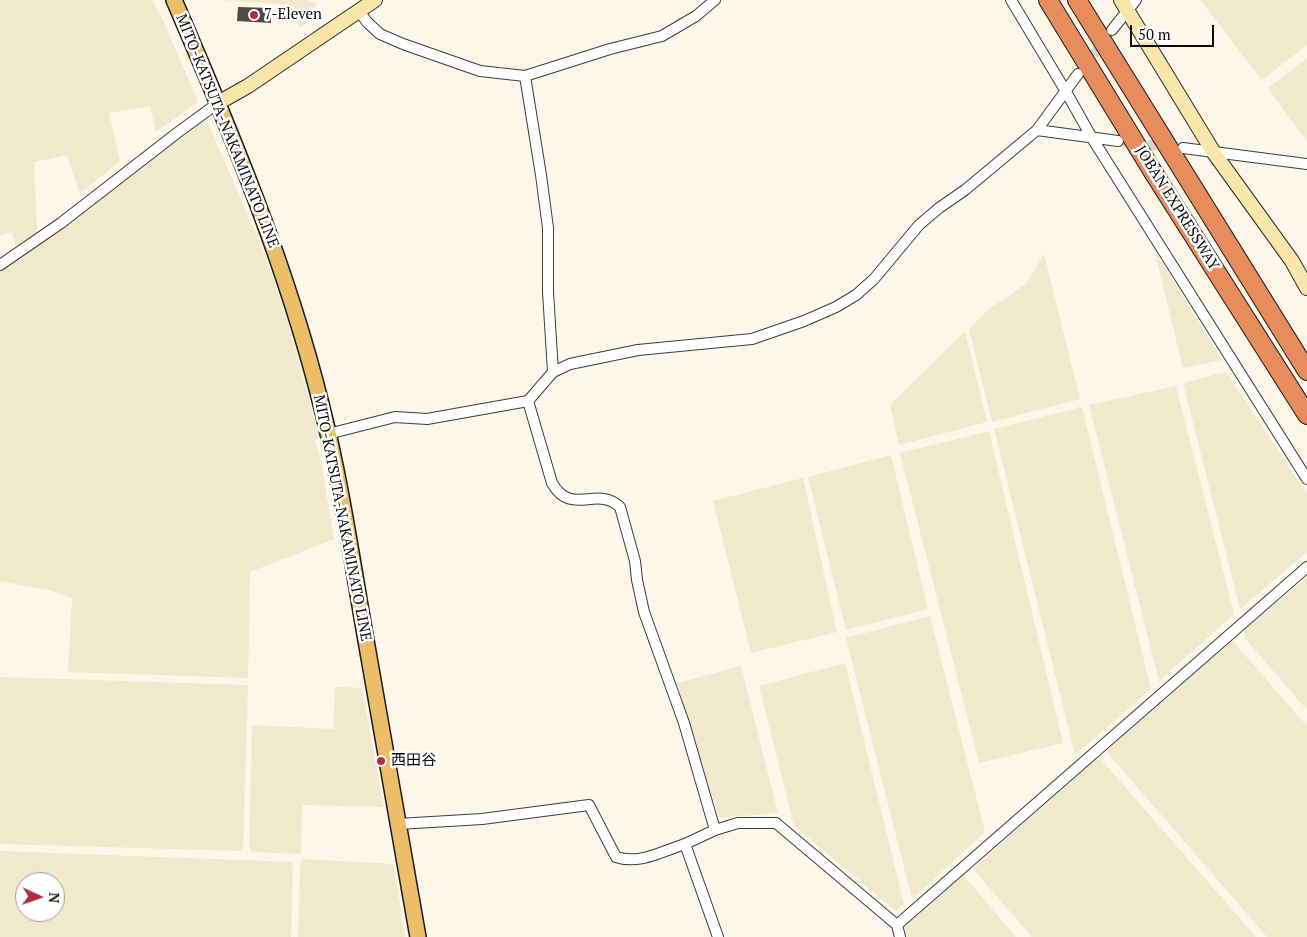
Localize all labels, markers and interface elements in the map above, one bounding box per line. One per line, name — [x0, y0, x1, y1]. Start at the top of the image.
place label: 7-Eleven — [264, 6, 322, 24]
marker: 7-Eleven — [248, 9, 260, 21]
street label: MITO-KATSUTA-NAKAMINATO LINE — [172, 11, 282, 251]
scale bar — [1132, 15, 1216, 47]
text: 50 m — [1138, 24, 1171, 44]
street label: JOBAN EXPRESSWAY — [1131, 142, 1223, 274]
street label: MITO-KATSUTA-NAKAMINATO LINE — [309, 393, 375, 643]
place label: 西田谷 — [391, 752, 436, 770]
marker: 西田谷 — [375, 755, 387, 767]
north arrow — [15, 872, 65, 922]
text: N — [45, 892, 64, 904]

